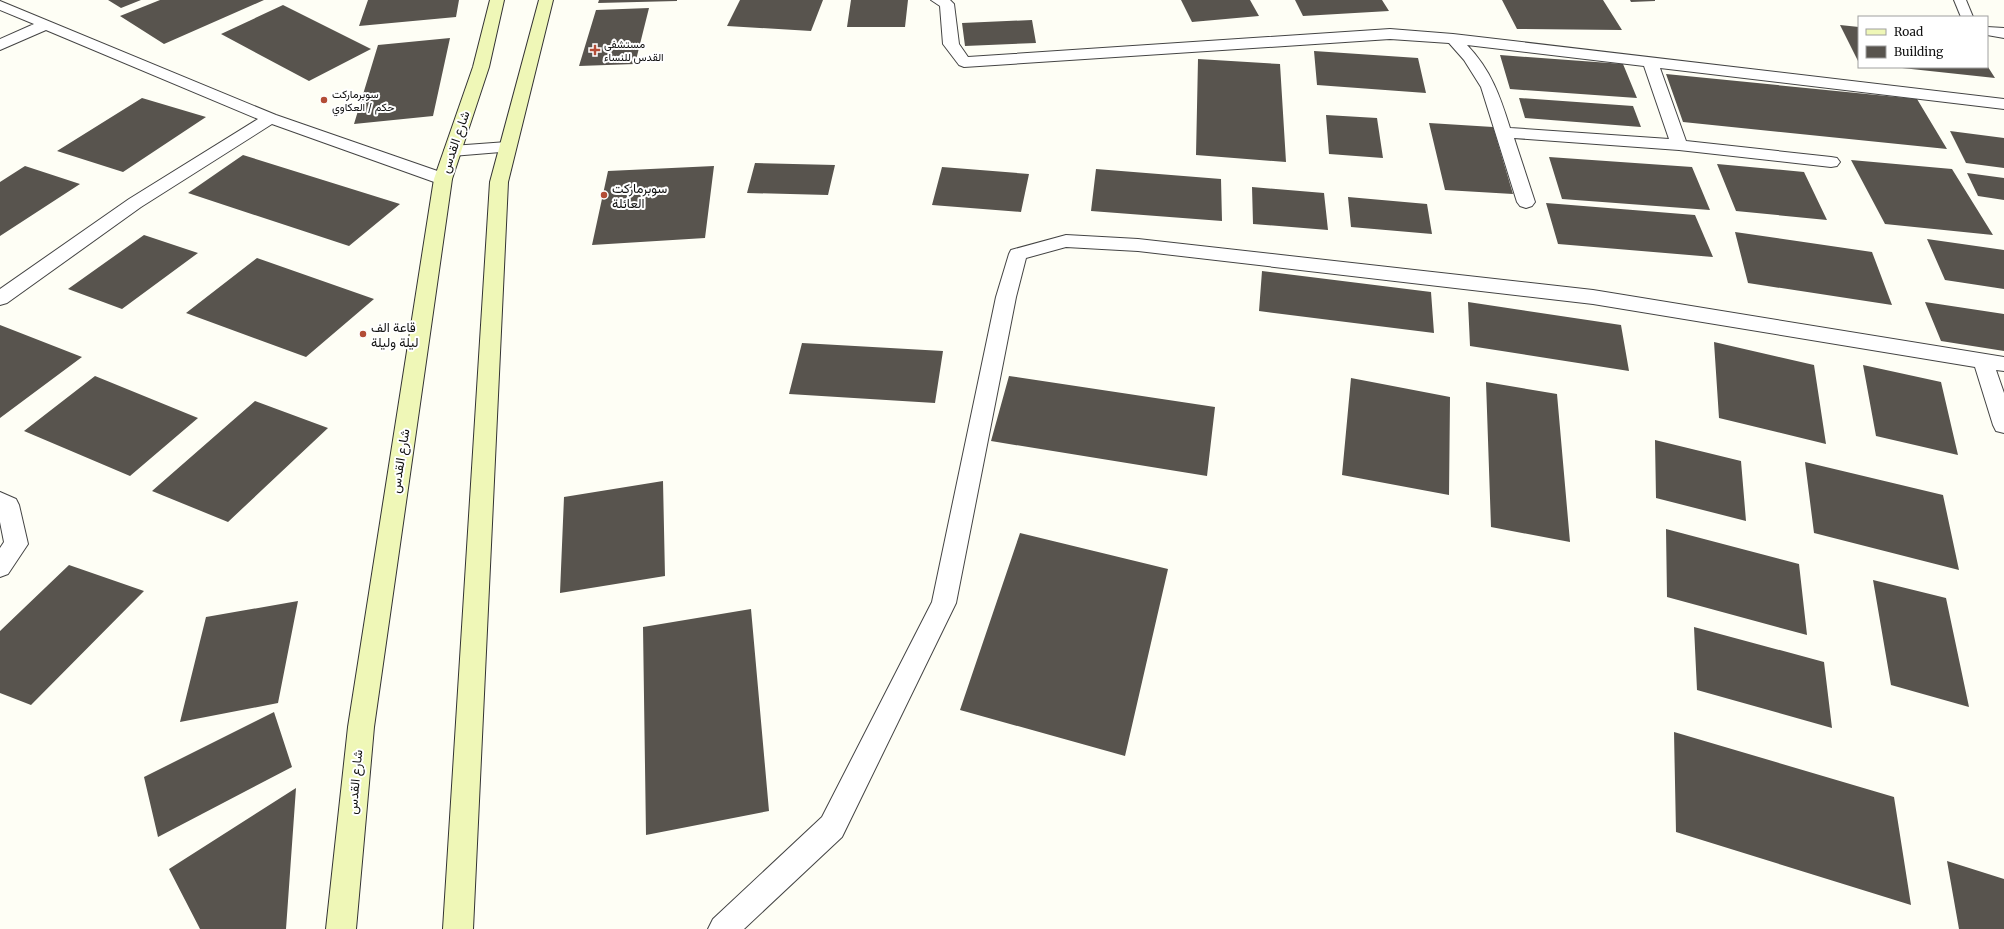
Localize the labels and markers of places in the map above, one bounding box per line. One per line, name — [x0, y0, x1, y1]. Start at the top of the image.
place label: مستشفى القدس للنساء — [604, 37, 664, 64]
marker: مستشفى القدس للنساء — [589, 44, 601, 56]
place label: سوبرماركت حكم / العكاوي — [332, 87, 395, 117]
marker: سوبرماركت حكم / العكاوي — [319, 95, 329, 105]
place label: سوبرماركت العائلة — [612, 180, 667, 212]
marker: سوبرماركت العائلة — [599, 190, 609, 200]
place label: قاعة الف ليلة وليلة — [371, 319, 419, 351]
marker: قاعة الف ليلة وليلة — [358, 329, 368, 339]

